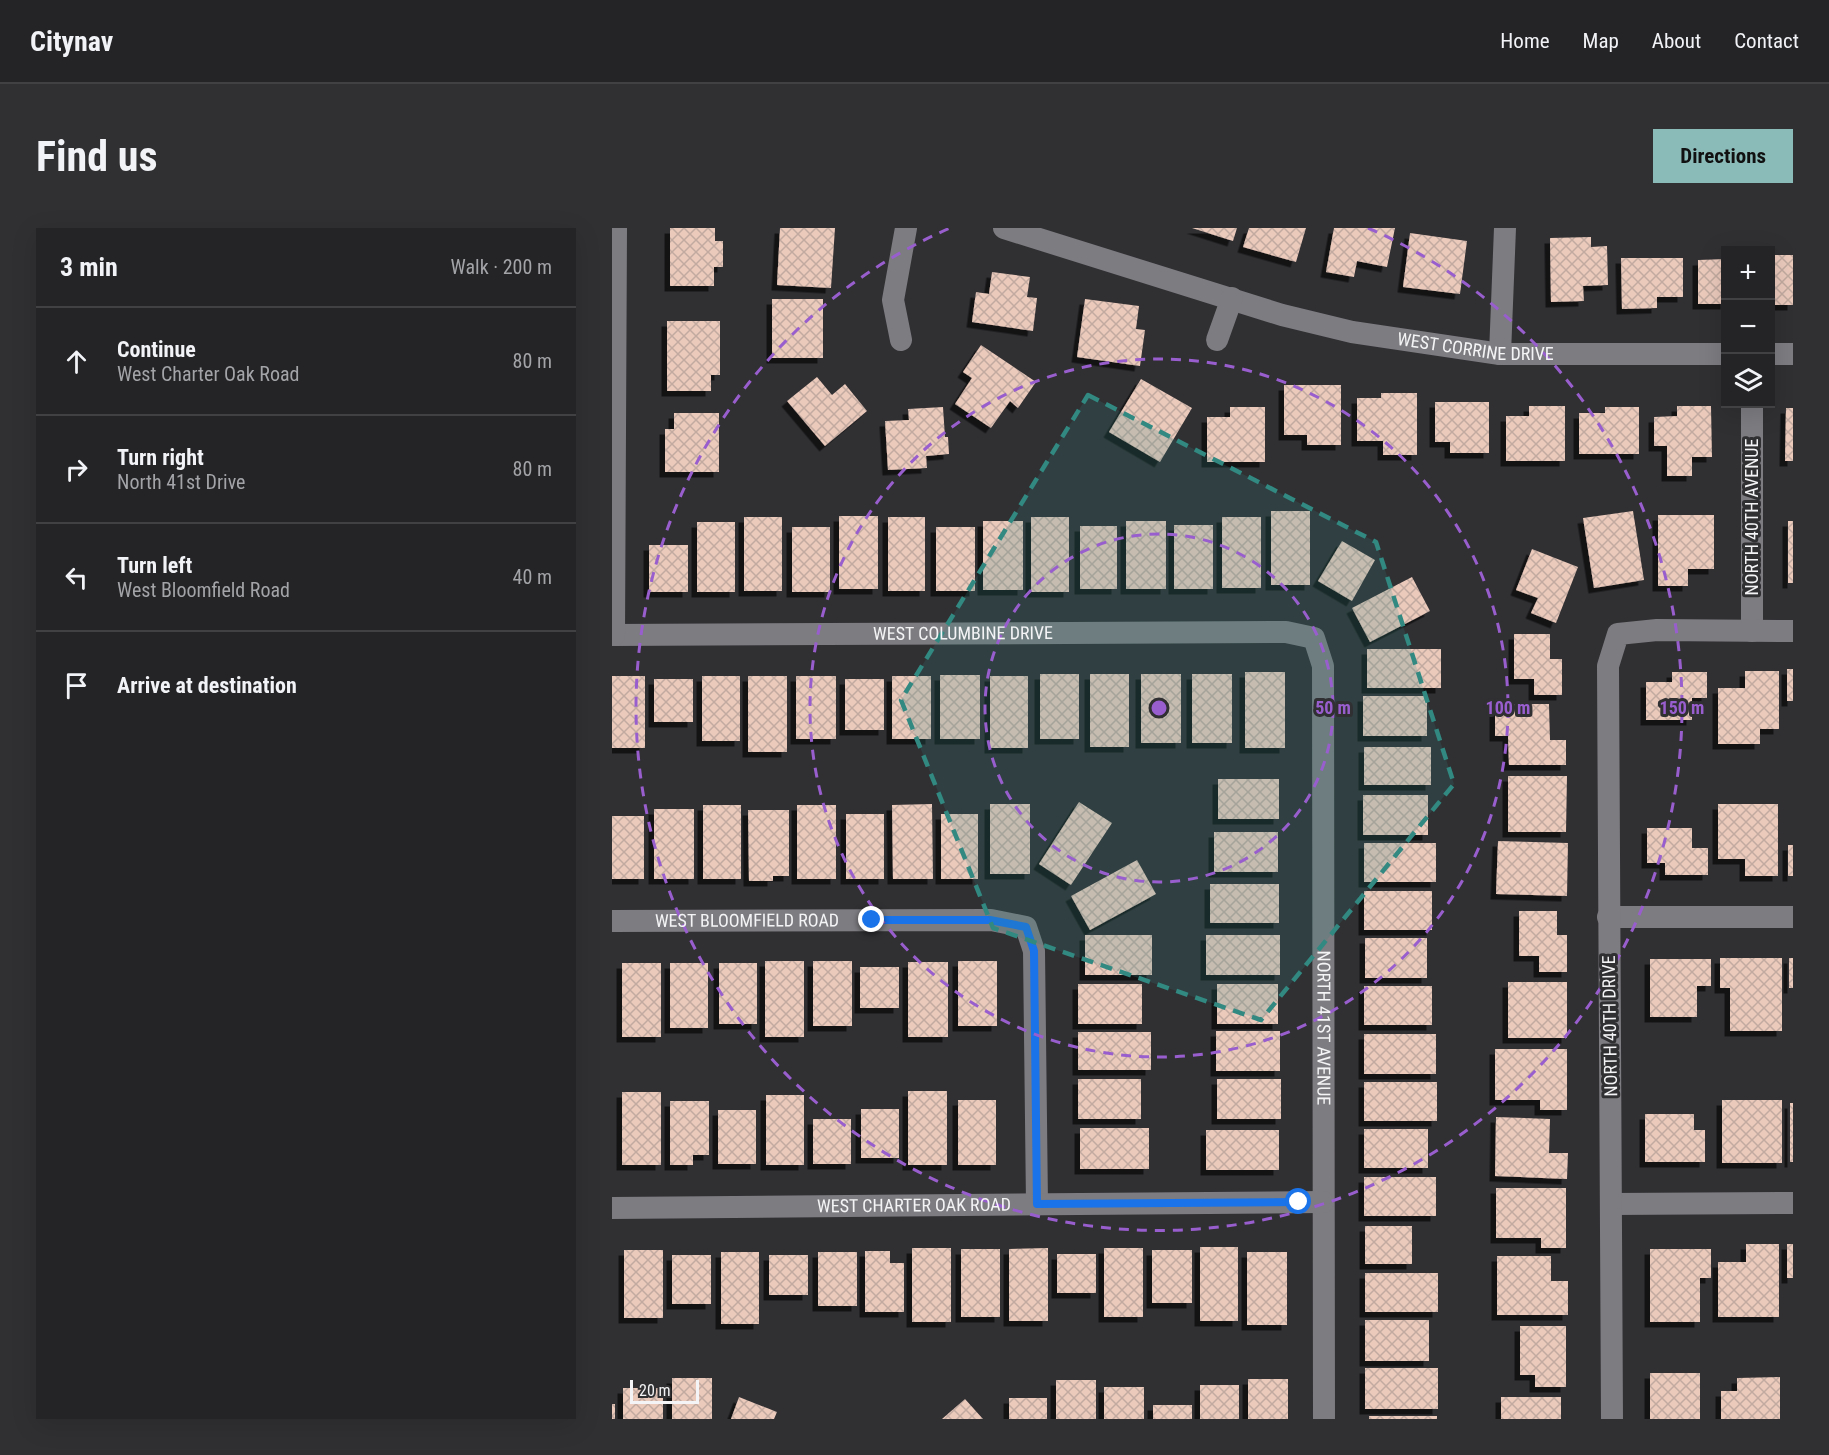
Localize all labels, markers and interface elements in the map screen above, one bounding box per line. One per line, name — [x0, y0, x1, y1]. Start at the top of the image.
text: Citynav — [30, 25, 113, 58]
text: Home — [1500, 29, 1550, 53]
text: Map — [1583, 29, 1619, 53]
text: About — [1652, 29, 1701, 53]
text: Contact — [1734, 29, 1799, 53]
button: Directions — [1653, 129, 1793, 183]
text: Find us — [36, 132, 157, 181]
map controls — [1721, 246, 1775, 408]
button: + — [1721, 246, 1775, 300]
text: 3 min — [60, 252, 118, 282]
text: Walk · 200 m — [451, 255, 552, 279]
button: − — [1721, 300, 1775, 354]
street label: WEST CORRINE DRIVE — [1396, 328, 1554, 364]
text: Continue — [117, 337, 196, 362]
icon: ahead — [60, 345, 93, 378]
text: 80 m — [513, 349, 552, 373]
button: layers — [1721, 354, 1775, 408]
text: West Charter Oak Road — [117, 362, 299, 386]
street label: NORTH 40TH AVENUE — [1741, 439, 1762, 595]
text: Turn right — [117, 445, 204, 470]
icon: right — [60, 453, 93, 486]
text: 80 m — [513, 457, 552, 481]
text: North 41st Drive — [117, 470, 245, 494]
text: Turn left — [117, 553, 192, 578]
icon: left — [60, 561, 93, 594]
text: 40 m — [513, 565, 552, 589]
text: West Bloomfield Road — [117, 578, 290, 602]
street label: WEST COLUMBINE DRIVE — [873, 622, 1053, 644]
icon: arrive — [60, 669, 93, 702]
text: Arrive at destination — [117, 673, 297, 698]
text: 50 m — [1315, 697, 1351, 718]
text: 100 m — [1486, 697, 1530, 718]
text: 150 m — [1660, 697, 1704, 718]
centre of rings — [1149, 698, 1169, 718]
route end — [858, 906, 884, 932]
street label: WEST BLOOMFIELD ROAD — [655, 909, 839, 931]
street label: NORTH 41ST AVENUE — [1313, 951, 1335, 1105]
street label: NORTH 40TH DRIVE — [1598, 955, 1621, 1097]
route start — [1285, 1188, 1311, 1214]
street label: WEST CHARTER OAK ROAD — [817, 1194, 1011, 1216]
scale bar — [630, 1377, 699, 1404]
text: 20 m — [639, 1381, 671, 1400]

